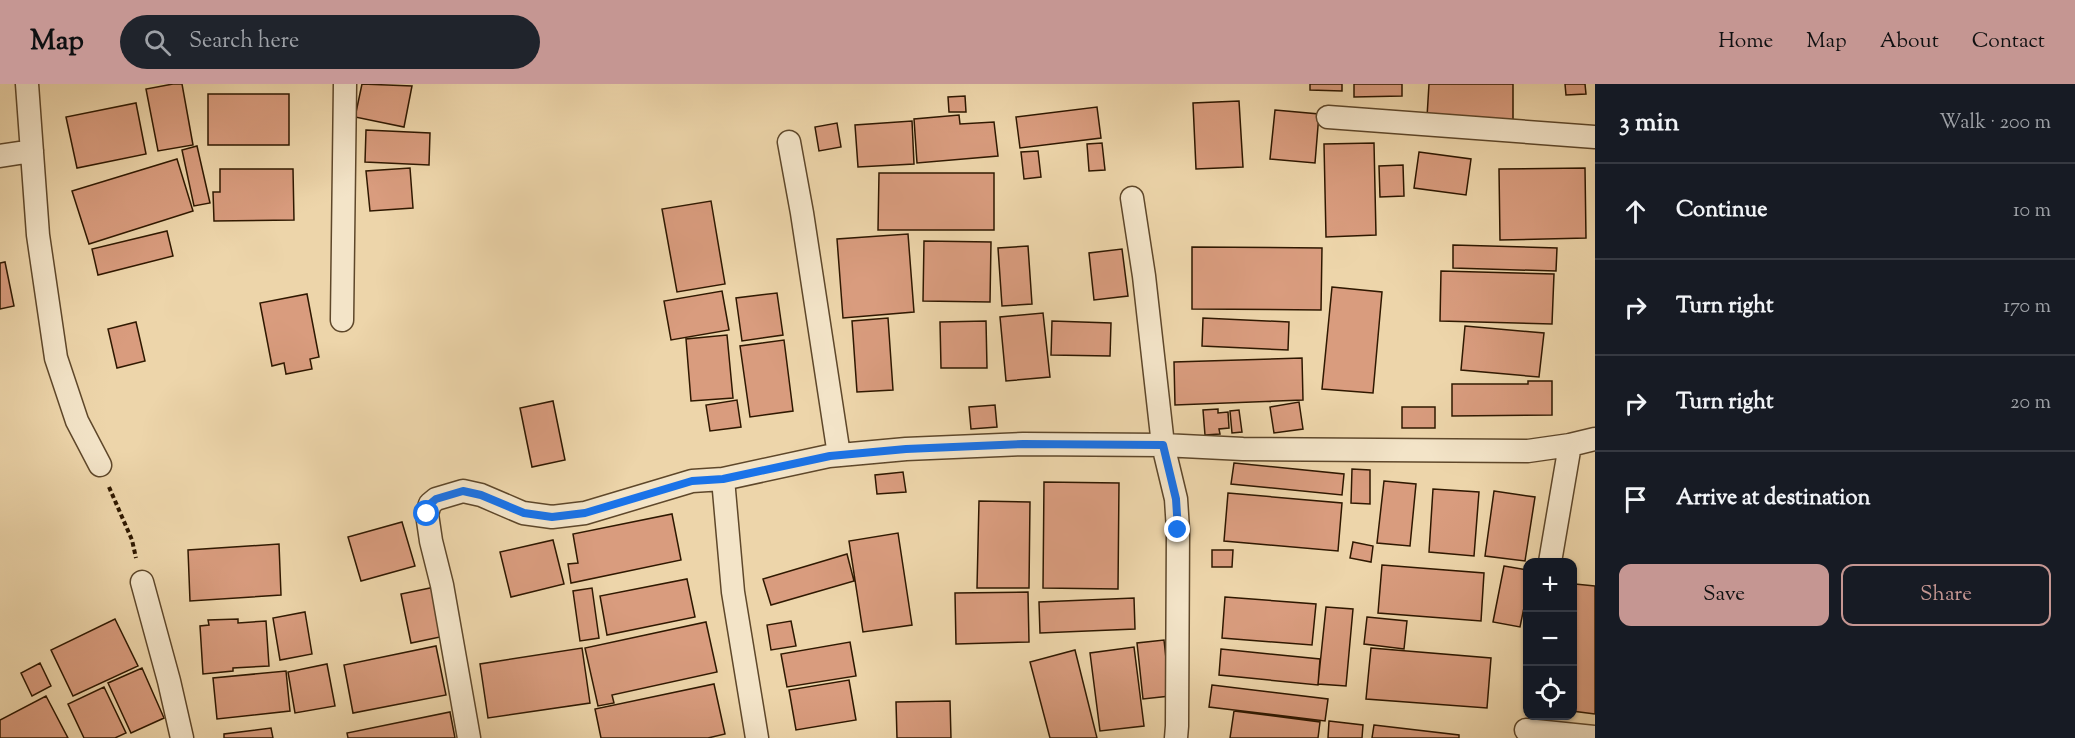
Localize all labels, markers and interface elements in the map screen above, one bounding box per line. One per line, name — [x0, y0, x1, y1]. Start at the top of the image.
search box — [120, 15, 540, 69]
text: Map — [30, 22, 84, 62]
icon: search — [141, 26, 174, 59]
text: Search here — [189, 26, 299, 58]
text: Home — [1718, 27, 1773, 57]
text: Map — [1806, 27, 1847, 57]
text: About — [1880, 27, 1939, 57]
text: Contact — [1972, 27, 2045, 57]
text: 3 min — [1619, 105, 1679, 142]
text: Walk · 200 m — [1939, 109, 2051, 138]
icon: ahead — [1619, 195, 1652, 228]
text: Continue — [1676, 195, 1767, 227]
text: 10 m — [2013, 197, 2051, 226]
icon: right — [1619, 291, 1652, 324]
text: Turn right — [1676, 291, 1773, 323]
text: 170 m — [2003, 293, 2051, 322]
icon: right — [1619, 387, 1652, 420]
text: Turn right — [1676, 387, 1773, 419]
text: 20 m — [2010, 389, 2051, 418]
icon: arrive — [1619, 483, 1652, 516]
text: Arrive at destination — [1676, 483, 1871, 515]
route start — [413, 500, 439, 526]
route end — [1164, 516, 1190, 542]
map controls — [1523, 558, 1577, 720]
button: + — [1523, 558, 1577, 612]
button: Save — [1619, 564, 1829, 626]
button: Share — [1841, 564, 2051, 626]
button: − — [1523, 612, 1577, 666]
button: locate — [1523, 666, 1577, 720]

